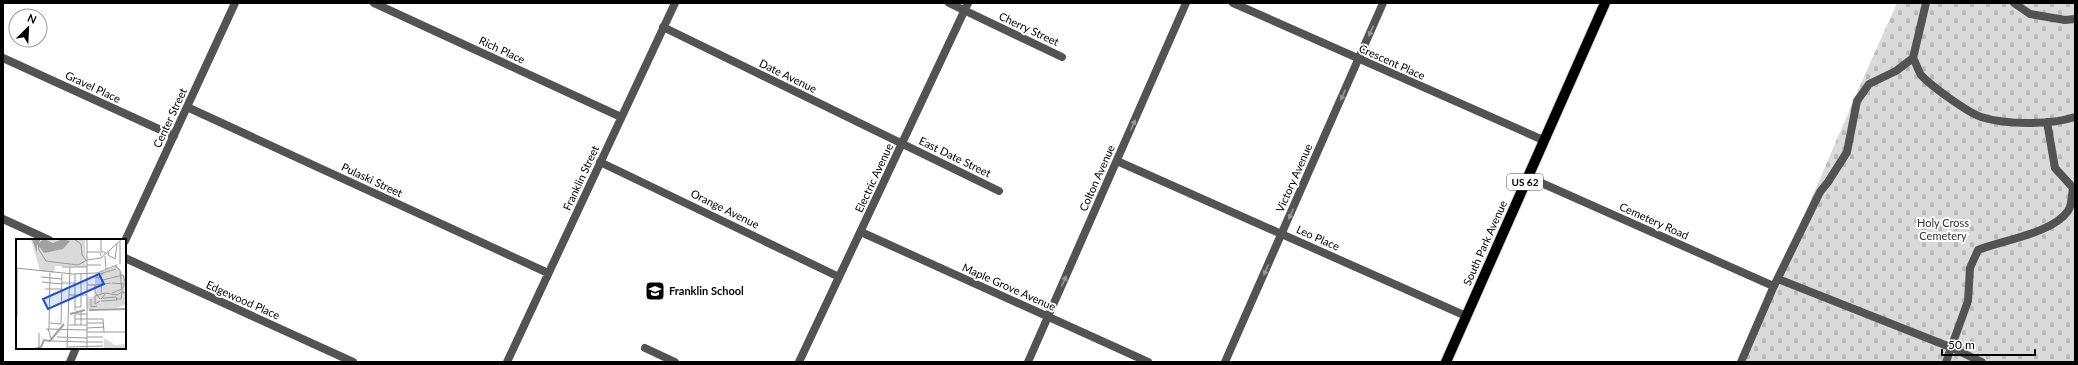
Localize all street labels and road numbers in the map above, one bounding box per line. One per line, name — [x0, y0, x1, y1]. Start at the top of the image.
street label: Cherry Street — [997, 9, 1061, 48]
street label: Rich Place — [477, 33, 527, 66]
street label: Crescent Place — [1357, 41, 1427, 82]
street label: Date Avenue — [757, 56, 819, 95]
street label: Gravel Place — [63, 68, 123, 105]
street label: Center Street — [150, 86, 189, 150]
street label: East Date Street — [917, 134, 993, 180]
street label: Electric Avenue — [852, 141, 895, 214]
street label: Victory Avenue — [1273, 141, 1315, 214]
street label: Colton Avenue — [1076, 142, 1117, 213]
street label: Franklin Street — [560, 143, 601, 212]
street label: Pulaski Street — [340, 160, 405, 199]
road number: US 62 — [1507, 174, 1543, 190]
street label: Orange Avenue — [689, 186, 762, 231]
street label: South Park Avenue — [1460, 198, 1509, 287]
street label: Cemetery Road — [1618, 200, 1691, 242]
street label: Leo Place — [1295, 222, 1342, 253]
street label: Maple Grove Avenue — [960, 260, 1058, 313]
street label: Edgewood Place — [204, 277, 282, 322]

